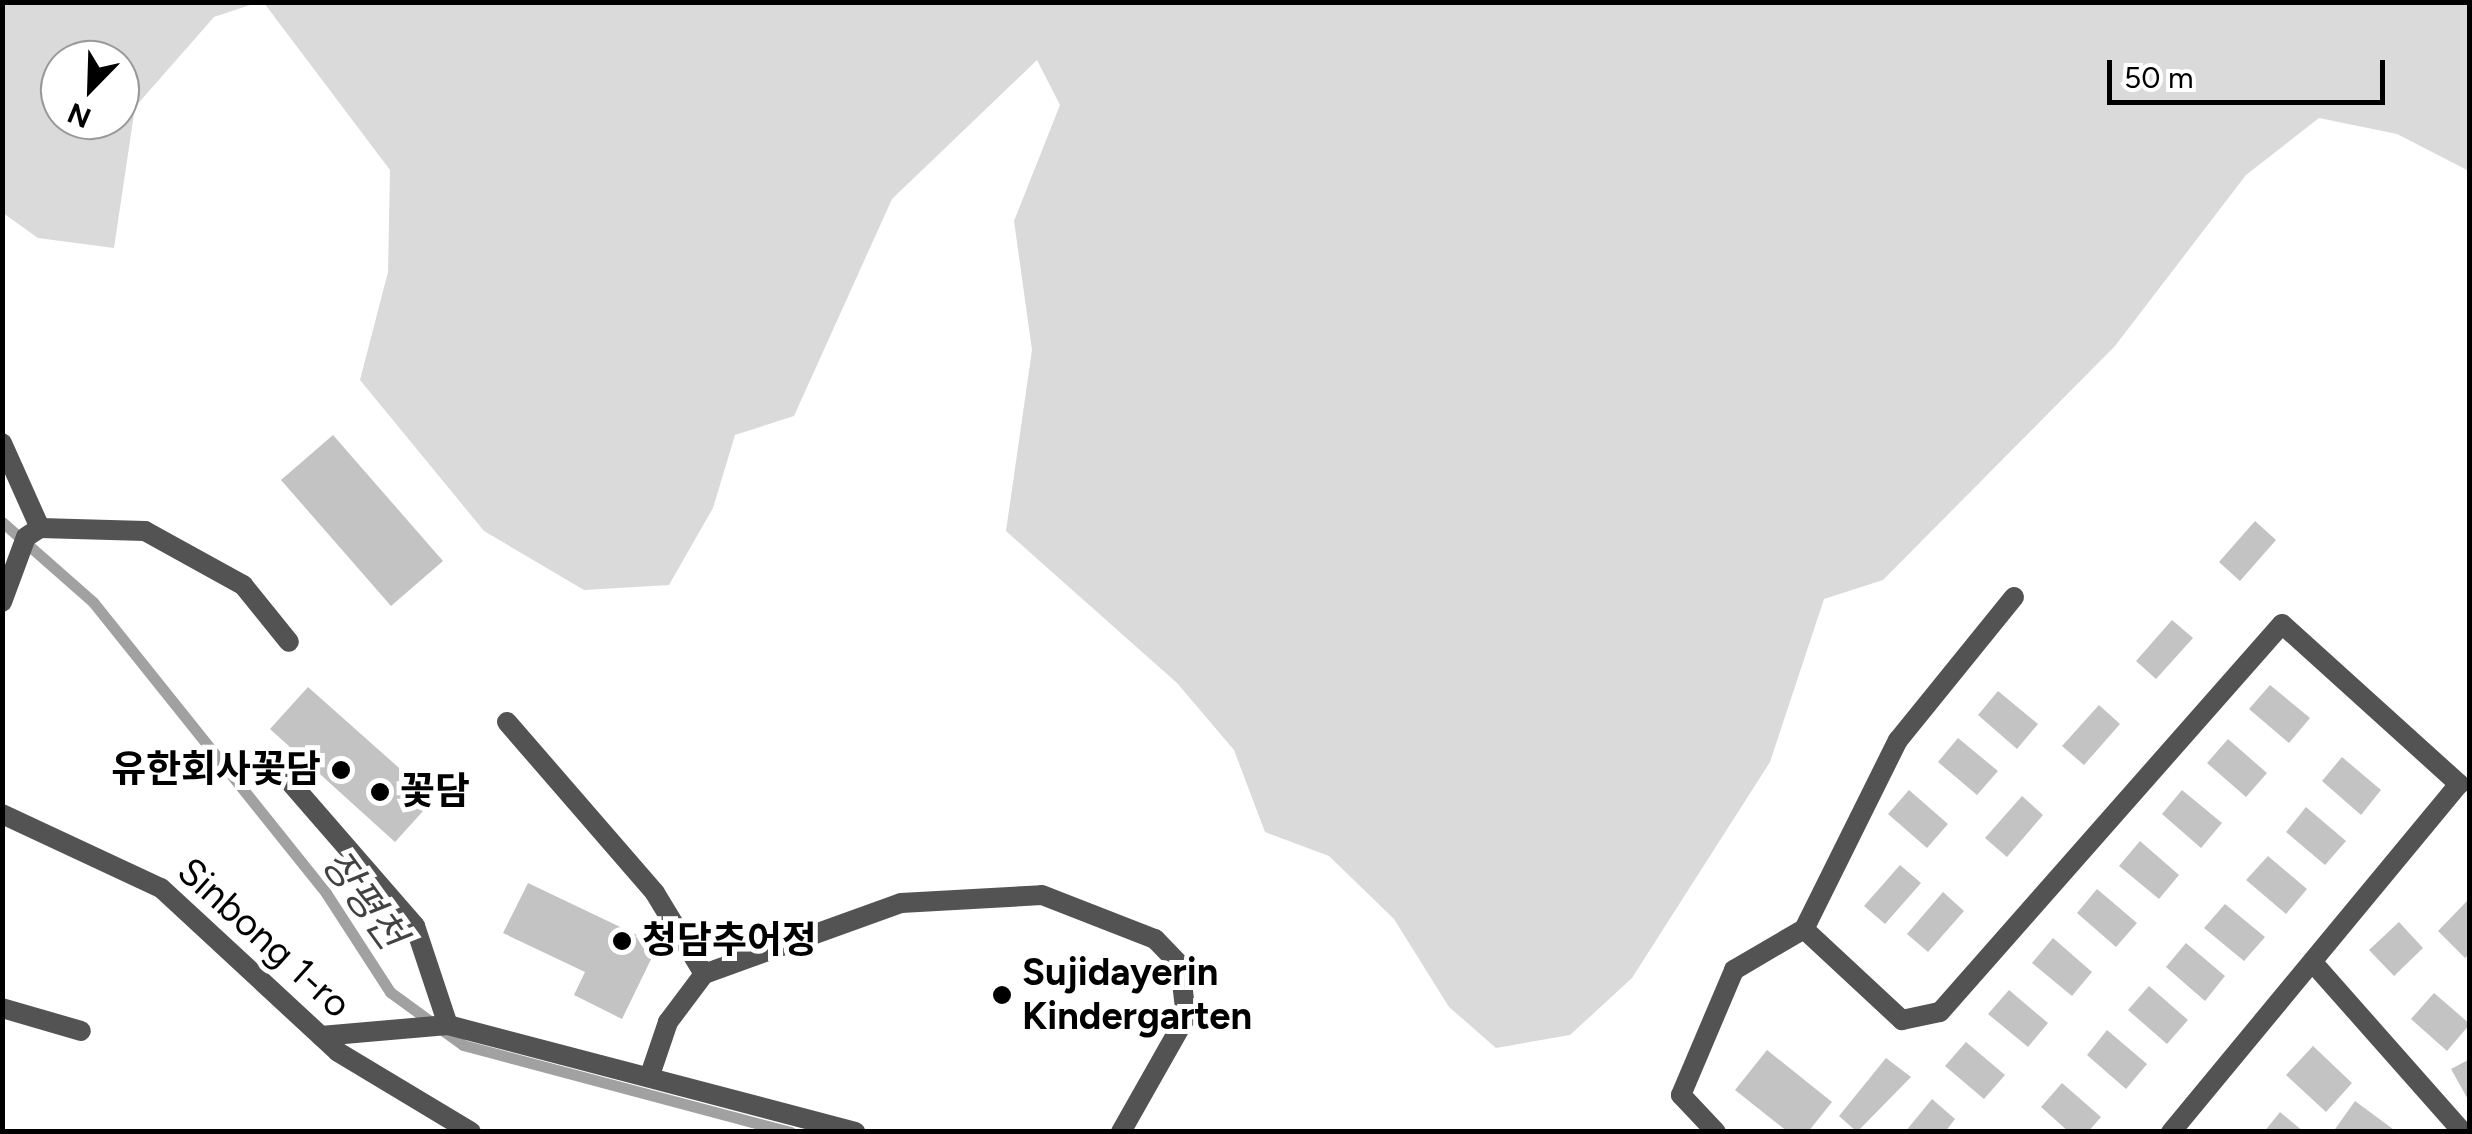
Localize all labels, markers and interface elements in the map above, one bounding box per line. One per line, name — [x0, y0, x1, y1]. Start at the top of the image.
north arrow — [40, 40, 140, 140]
scale bar — [2112, 40, 2390, 102]
text: 50 m — [2124, 59, 2193, 96]
text: N — [62, 96, 96, 136]
place label: 유한회사꽃담 — [111, 747, 321, 793]
marker: 유한회사꽃담 — [330, 759, 352, 781]
place label: 꽃담 — [400, 769, 470, 815]
marker: 꽃담 — [369, 781, 391, 803]
water label: 장평천 — [312, 840, 416, 958]
street label: Sinbong 1-ro — [168, 848, 360, 1028]
place label: 청담추어정 — [642, 918, 817, 964]
marker: 청담추어정 — [611, 930, 633, 952]
place label: Sujidayerin Kindergarten — [1022, 950, 1252, 1040]
marker: Sujidayerin Kindergarten — [991, 984, 1013, 1006]

